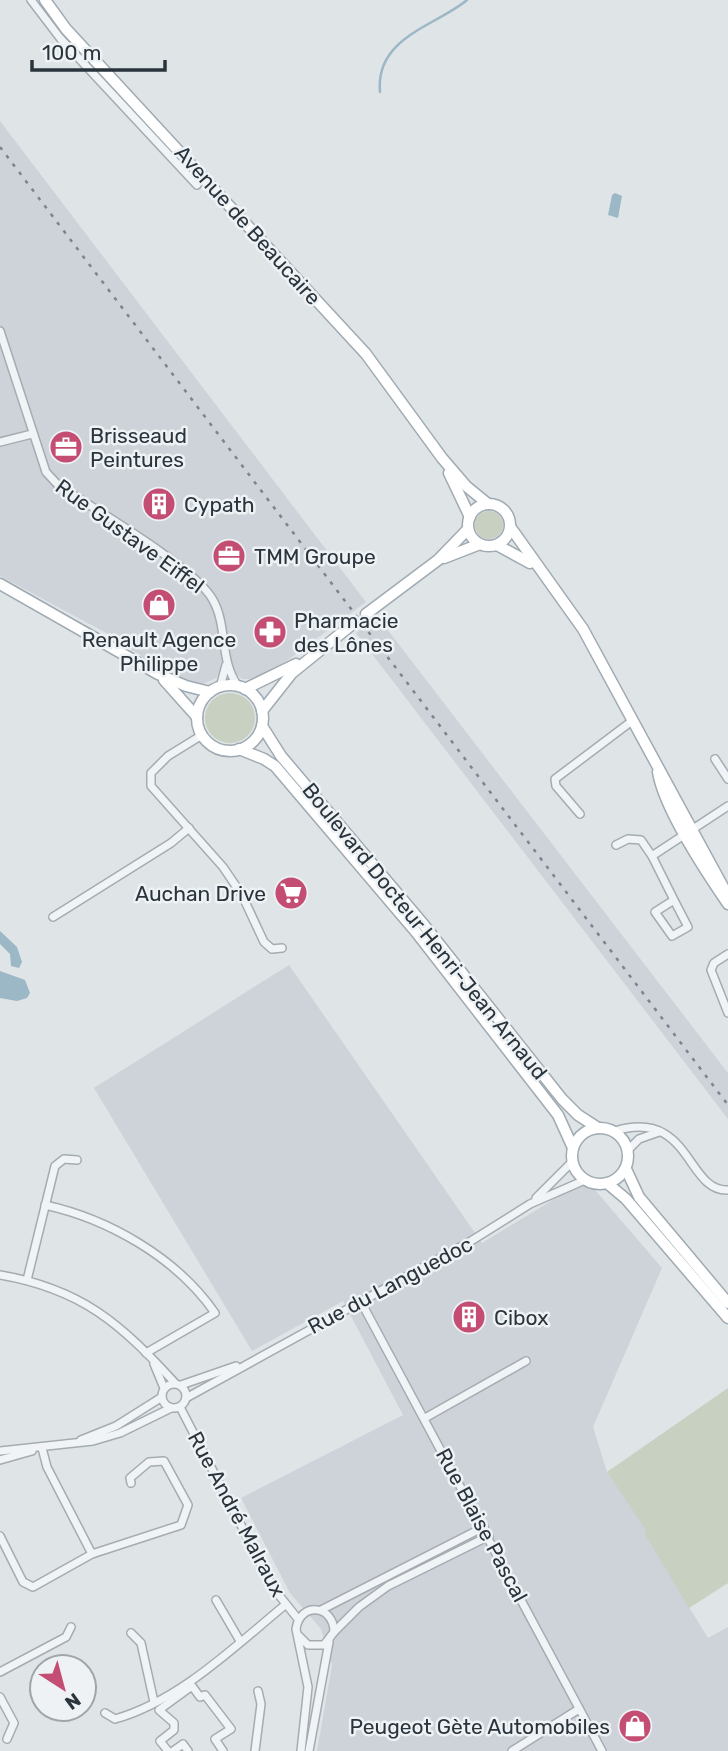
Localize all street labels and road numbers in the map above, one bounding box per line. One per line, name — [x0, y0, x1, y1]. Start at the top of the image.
street label: Avenue de Beaucaire — [170, 140, 326, 310]
street label: Rue Gustave Eiffel — [51, 474, 209, 598]
street label: Boulevard Docteur Henri-Jean Arnaud — [297, 778, 553, 1084]
street label: Rue du Languedoc — [303, 1231, 477, 1339]
street label: Rue André Malraux — [183, 1427, 291, 1601]
street label: Rue Blaise Pascal — [431, 1444, 533, 1606]

